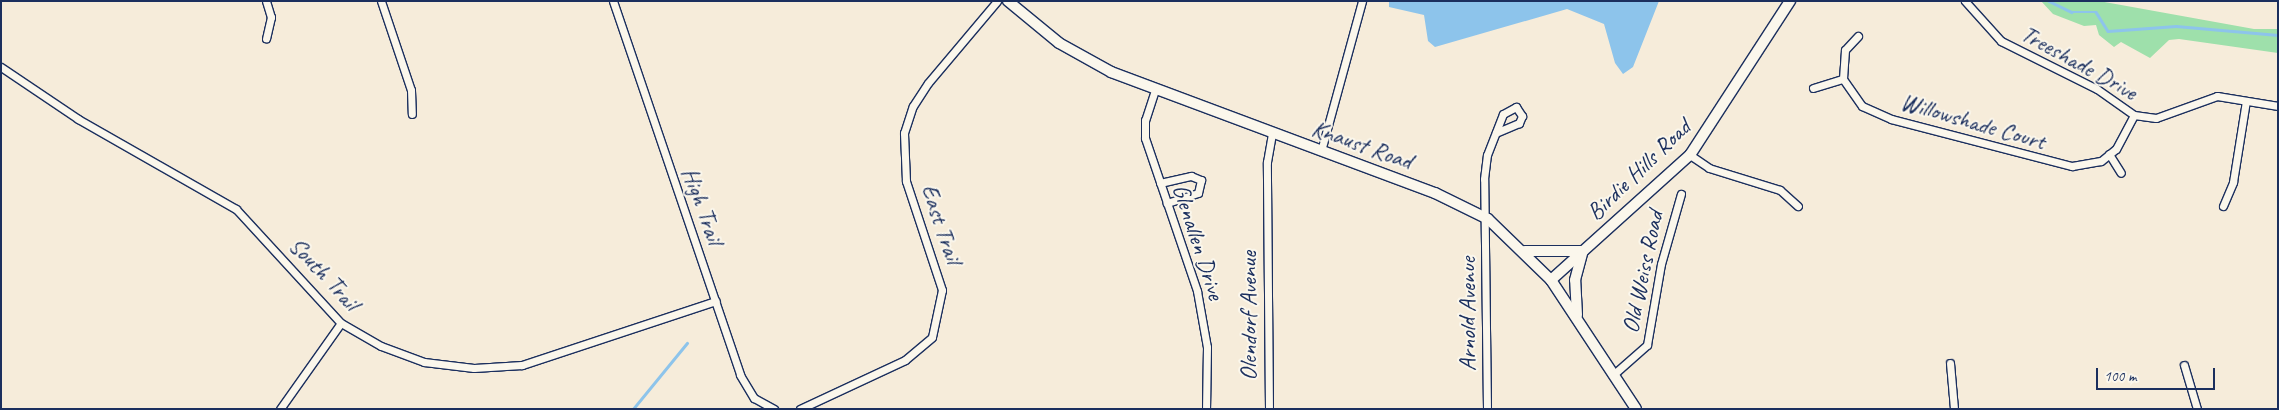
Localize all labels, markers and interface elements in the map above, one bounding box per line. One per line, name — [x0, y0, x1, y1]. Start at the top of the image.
street label: Treeshade Drive — [2016, 19, 2142, 107]
street label: Willowshade Court — [1898, 88, 2048, 156]
street label: Birdie Hills Road — [1581, 113, 1697, 227]
street label: Knaust Road — [1309, 114, 1415, 176]
street label: High Trail — [675, 163, 729, 249]
street label: East Trail — [914, 181, 968, 267]
street label: Glenallen Drive — [1166, 181, 1230, 303]
street label: Old Weiss Road — [1616, 208, 1670, 336]
street label: South Trail — [283, 231, 365, 317]
street label: Olendorf Avenue — [1235, 251, 1263, 381]
street label: Arnold Avenue — [1454, 257, 1482, 371]
scale bar — [2099, 358, 2218, 390]
text: 100 m — [2104, 367, 2136, 386]

